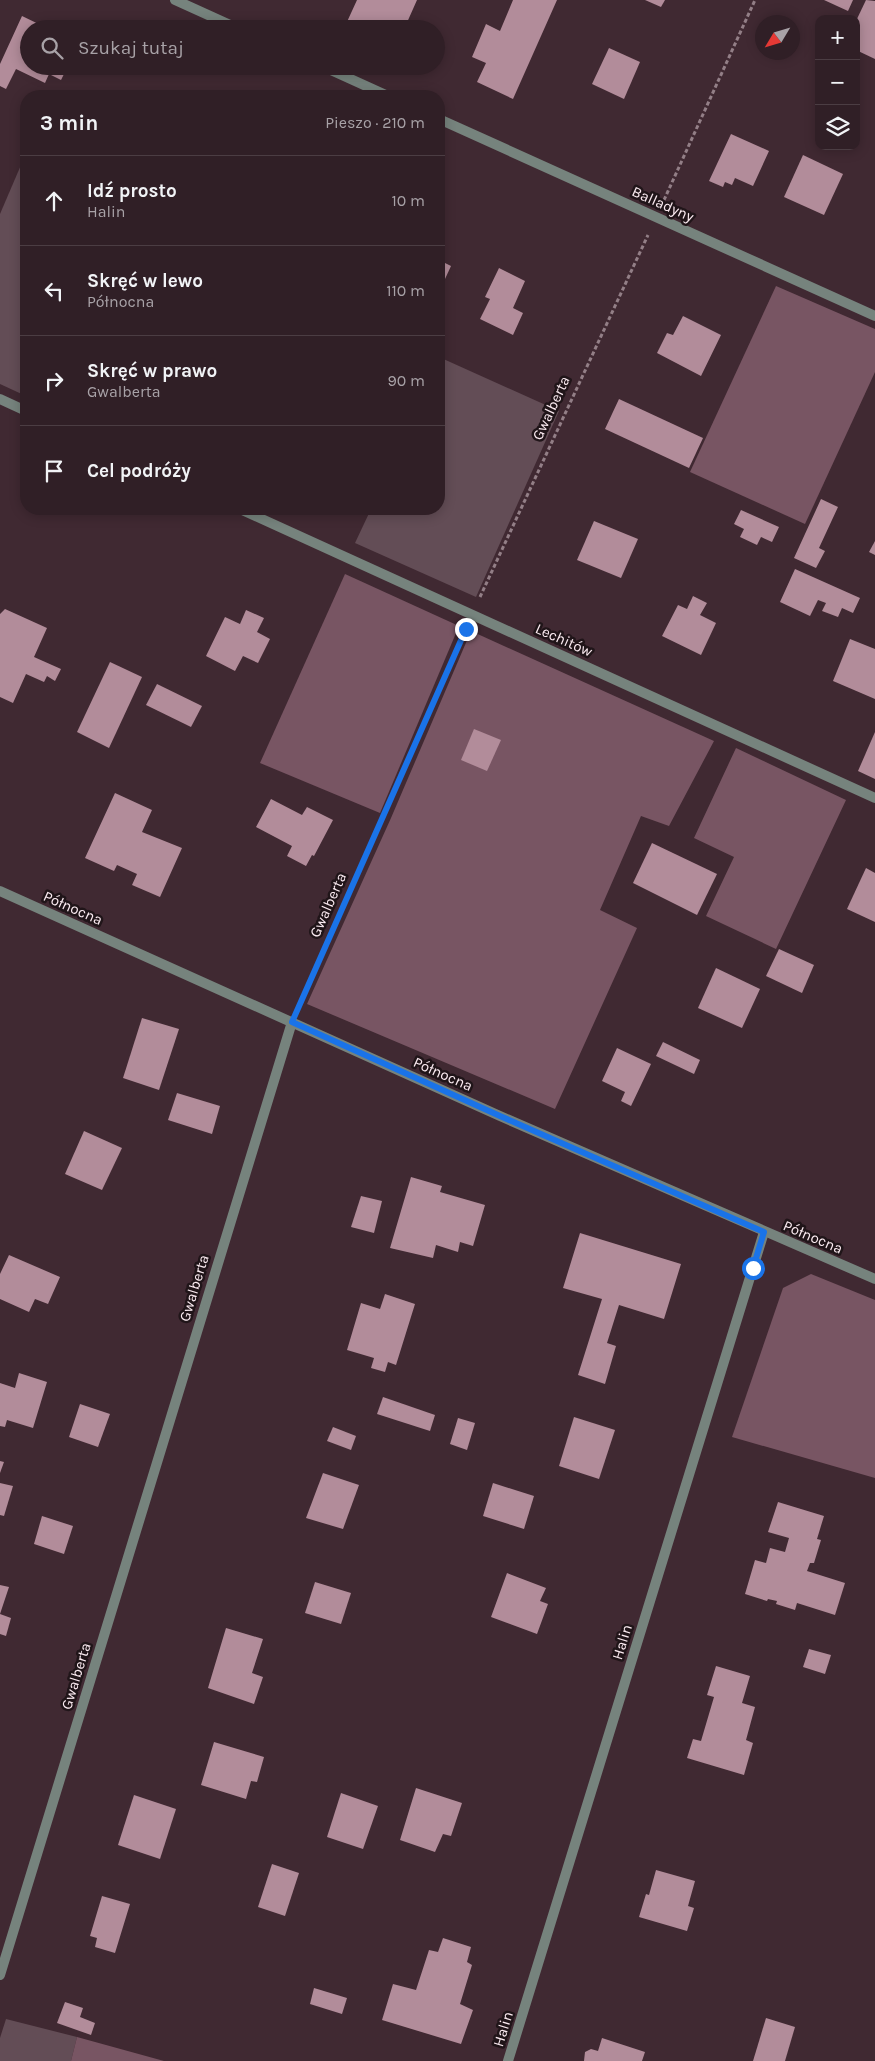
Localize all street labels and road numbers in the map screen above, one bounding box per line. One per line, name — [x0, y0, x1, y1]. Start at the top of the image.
street label: Balladyny — [629, 182, 697, 226]
street label: Gwalberta — [528, 373, 574, 443]
street label: Lechitów — [533, 619, 595, 661]
street label: Gwalberta — [306, 870, 350, 940]
street label: Północna — [41, 887, 105, 929]
street label: Północna — [411, 1053, 475, 1095]
street label: Północna — [780, 1216, 846, 1258]
street label: Gwalberta — [175, 1252, 213, 1324]
street label: Halin — [608, 1622, 636, 1662]
street label: Gwalberta — [57, 1640, 95, 1712]
street label: Halin — [489, 2009, 517, 2049]

